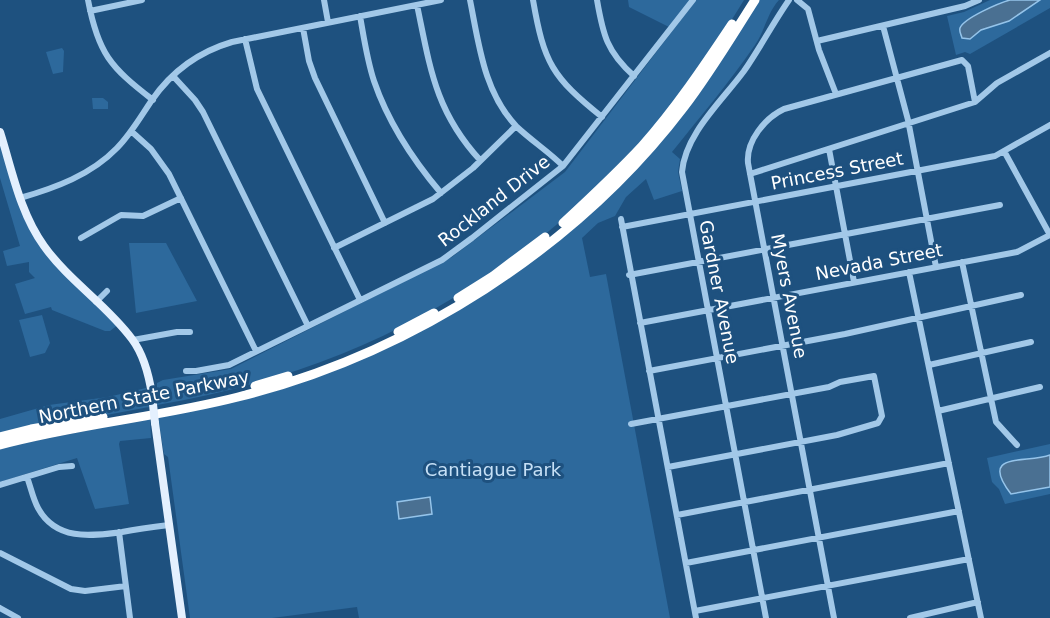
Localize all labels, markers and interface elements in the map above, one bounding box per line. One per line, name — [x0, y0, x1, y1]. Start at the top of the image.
street label: Princess Street — [769, 147, 905, 194]
street label: Rockland Drive — [434, 151, 554, 251]
street label: Gardner Avenue — [695, 218, 744, 366]
street label: Myers Avenue — [767, 232, 812, 360]
street label: Nevada Street — [814, 239, 944, 284]
street label: Northern State Parkway — [37, 366, 251, 427]
park label: Cantiague Park — [425, 459, 562, 480]

